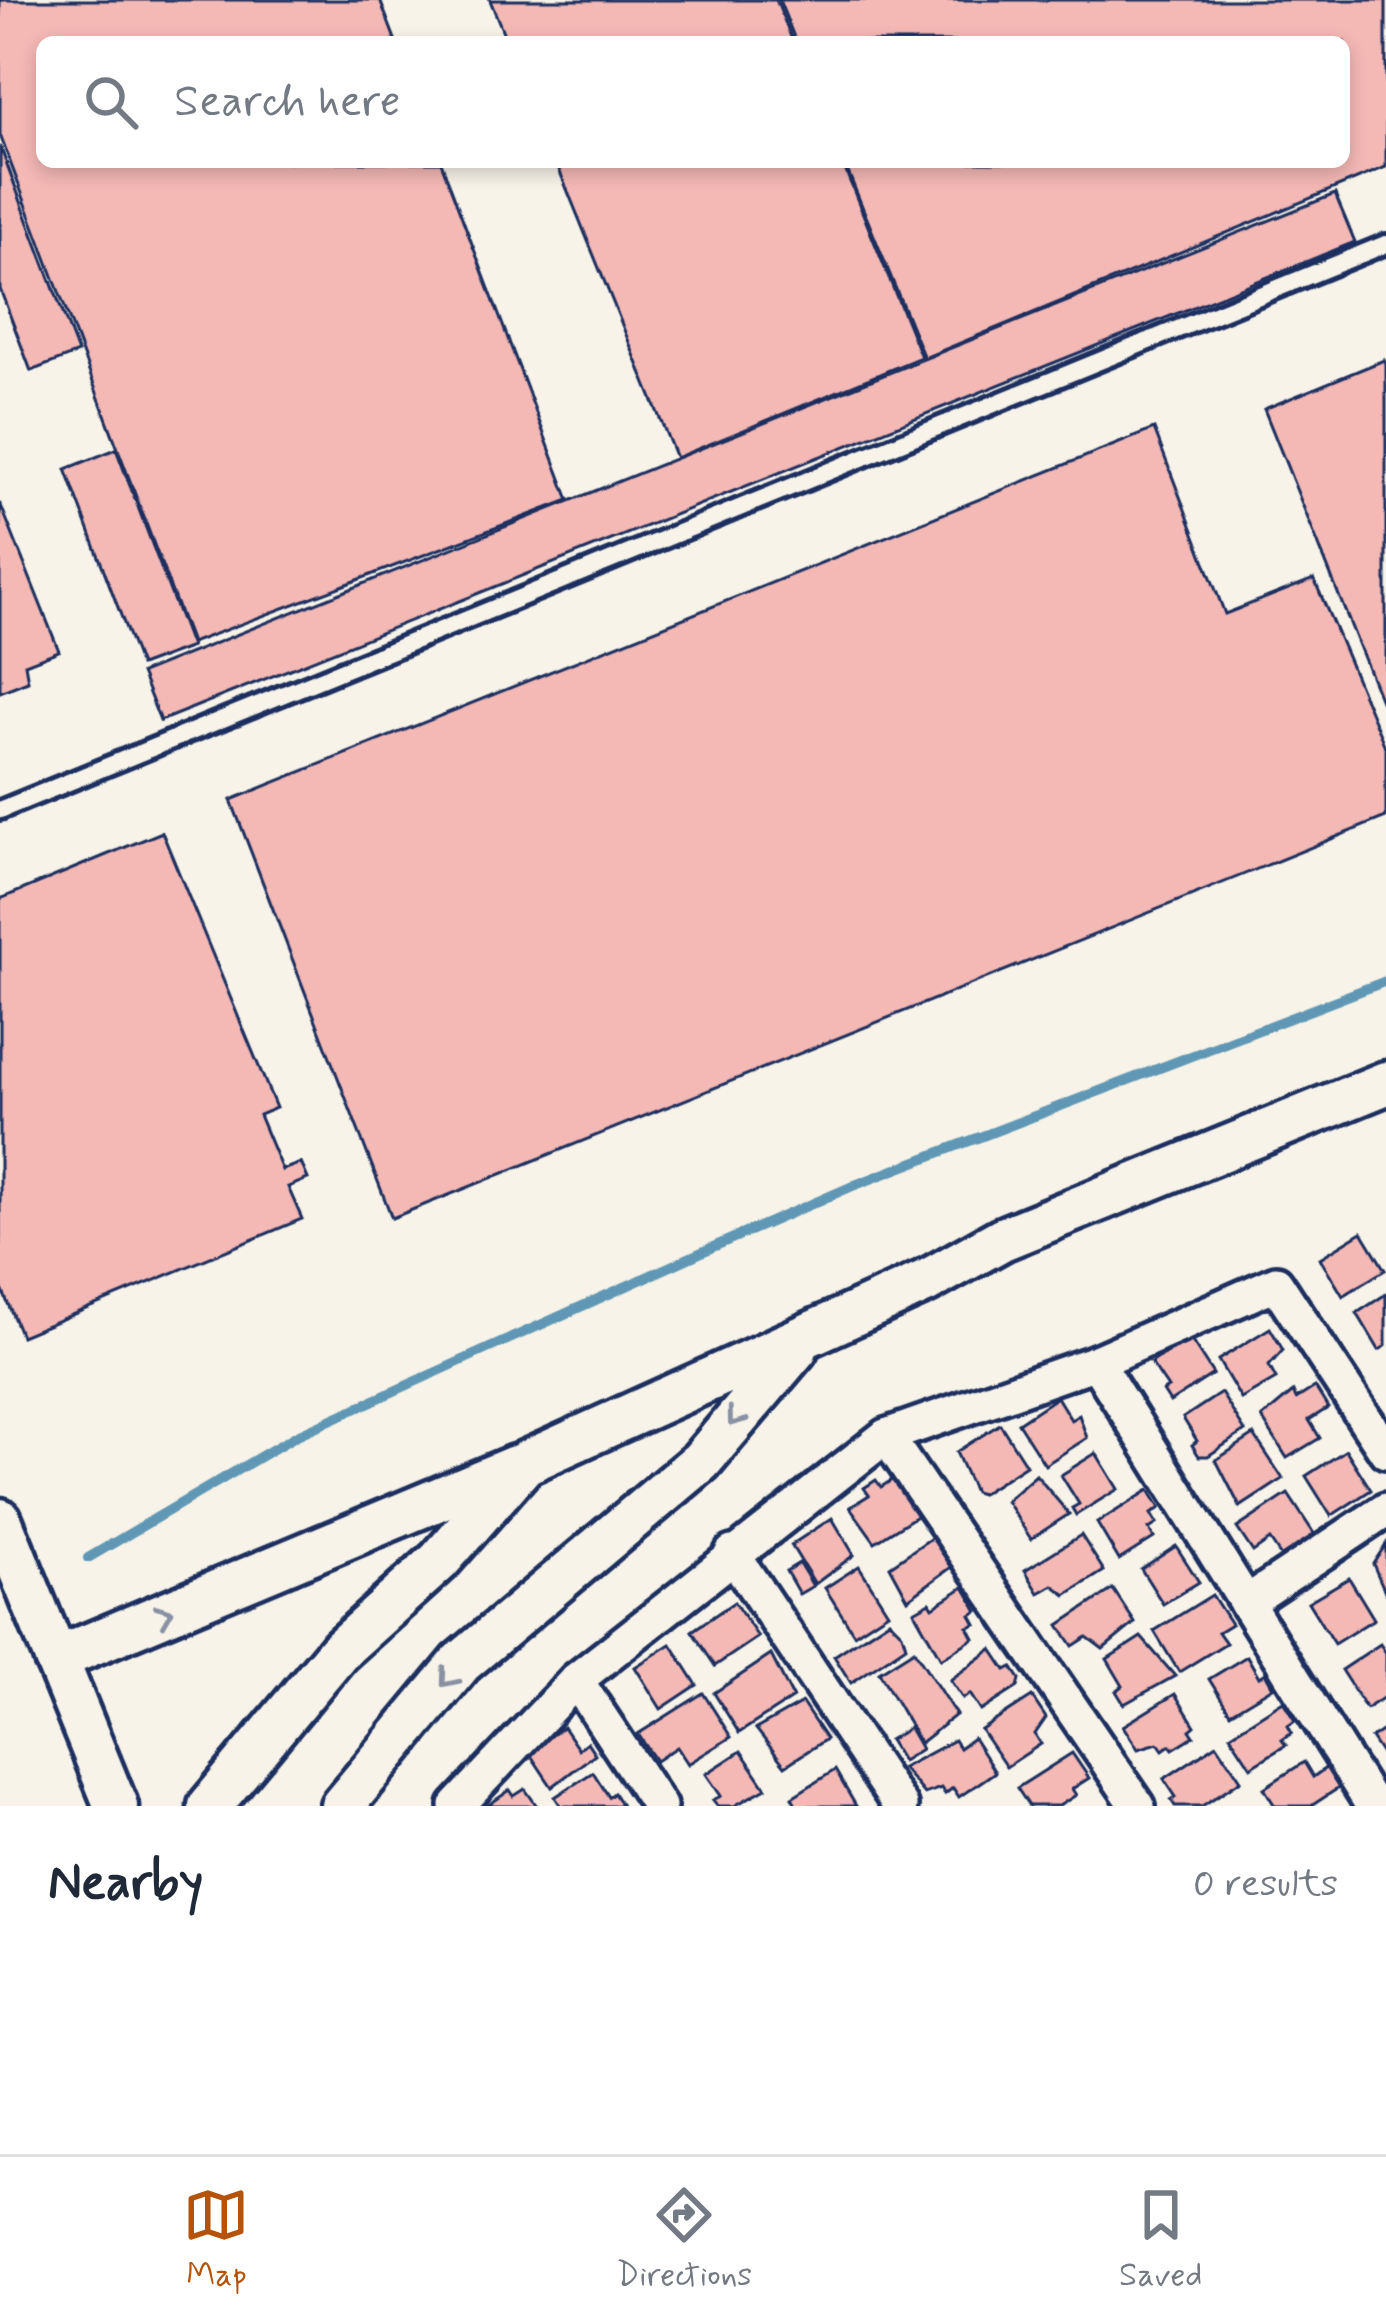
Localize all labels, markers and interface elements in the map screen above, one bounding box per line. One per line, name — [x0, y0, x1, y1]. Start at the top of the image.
search box — [36, 36, 1350, 168]
icon: search — [78, 69, 144, 135]
text: Search here — [174, 73, 401, 132]
one-way arrow — [728, 1405, 750, 1426]
one-way arrow — [153, 1604, 174, 1628]
one-way arrow — [440, 1666, 462, 1688]
text: Nearby — [48, 1851, 203, 1917]
text: 0 results — [1193, 1859, 1338, 1910]
tab: Map — [183, 2182, 249, 2298]
tab: Directions — [616, 2182, 752, 2298]
tab: Saved — [1119, 2182, 1203, 2298]

